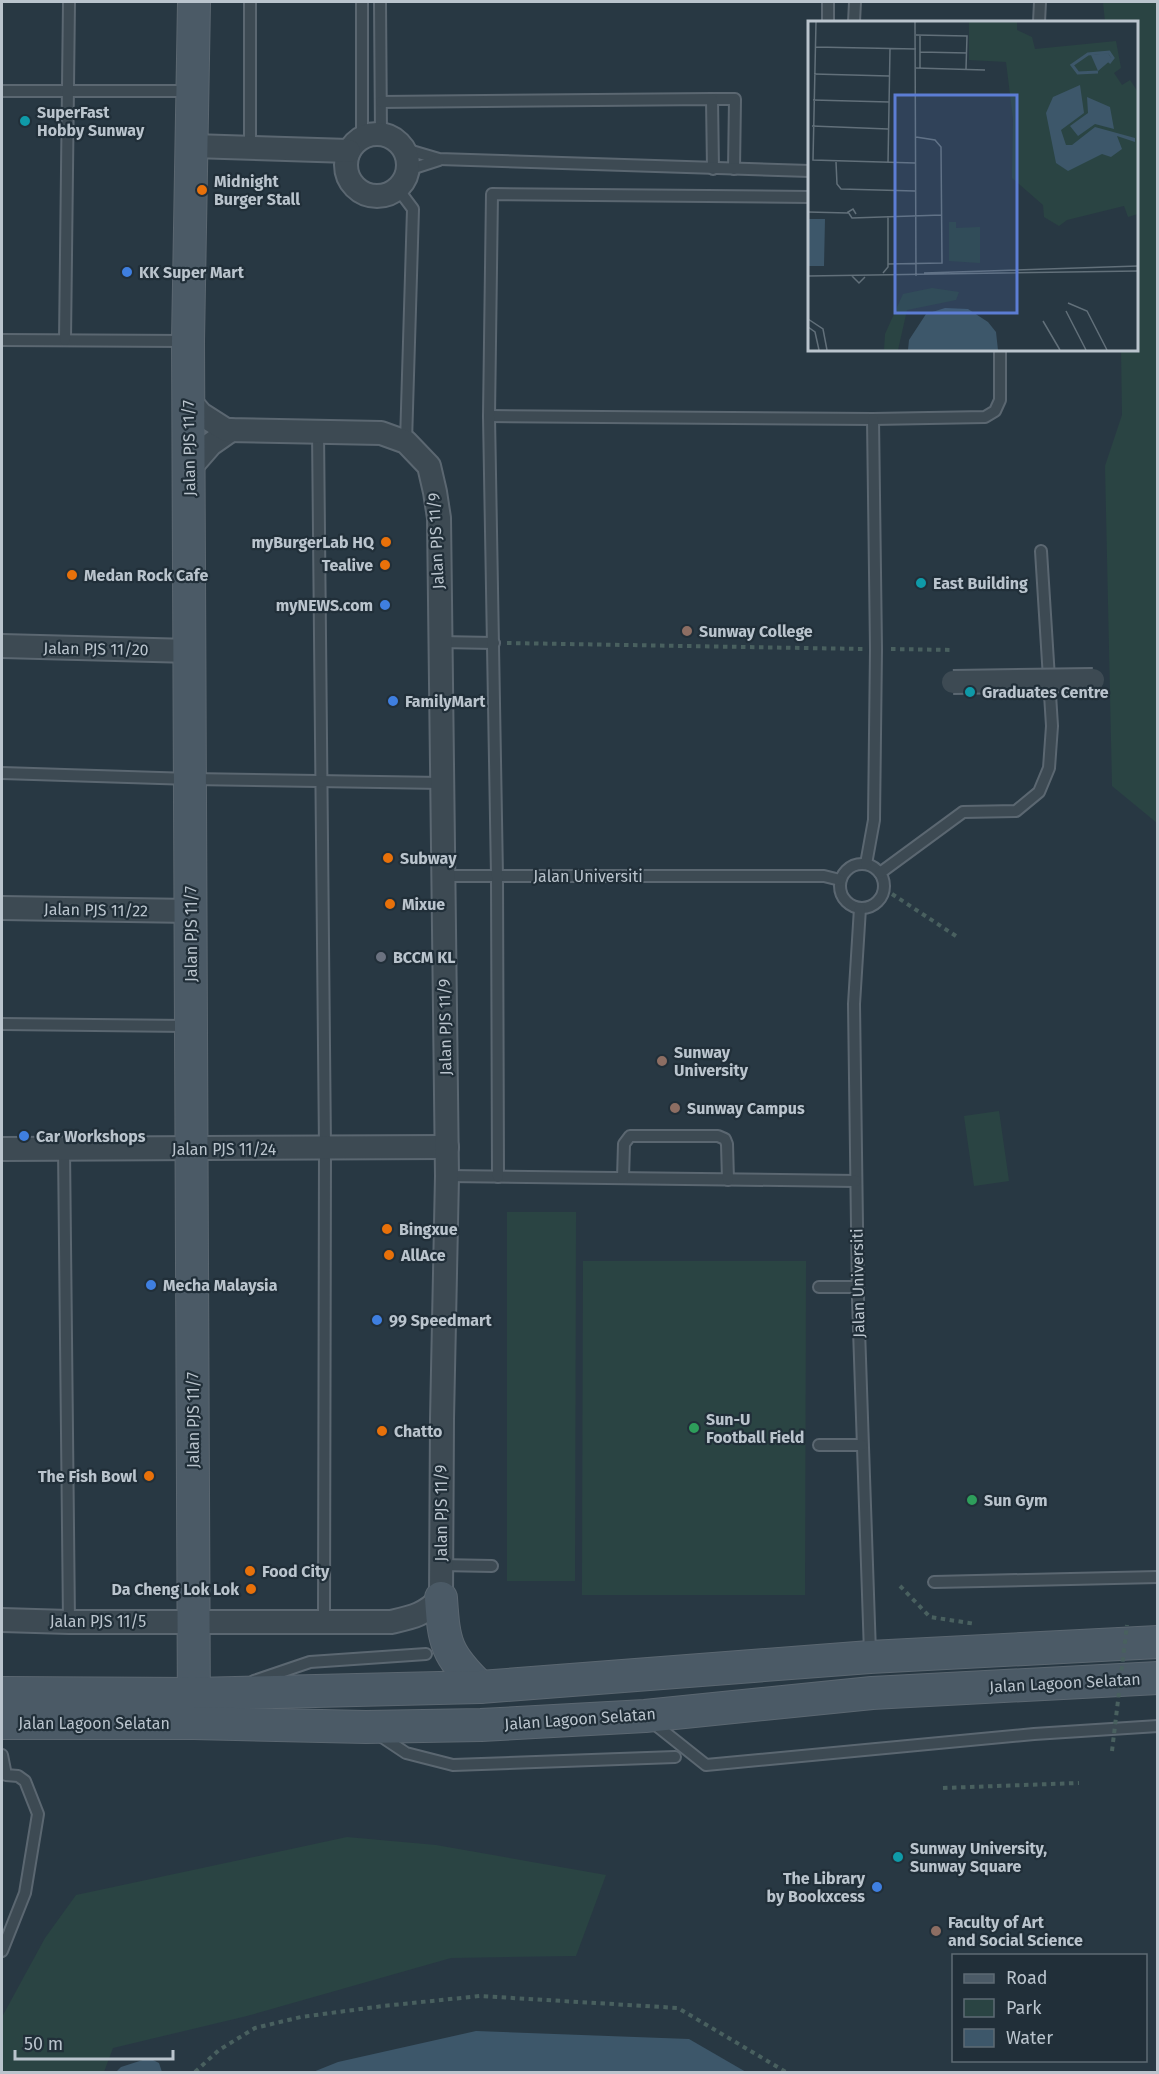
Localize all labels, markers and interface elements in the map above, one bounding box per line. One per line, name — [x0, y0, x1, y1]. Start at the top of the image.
inset map — [808, 21, 1138, 351]
place label: SuperFast Hobby Sunway — [37, 103, 145, 140]
marker: SuperFast Hobby Sunway — [18, 114, 32, 128]
place label: Midnight Burger Stall — [214, 172, 300, 209]
marker: Midnight Burger Stall — [195, 183, 209, 197]
place label: KK Super Mart — [139, 263, 245, 282]
marker: KK Super Mart — [120, 265, 134, 279]
street label: Jalan PJS 11/7 — [179, 400, 199, 496]
street label: Jalan PJS 11/9 — [424, 492, 448, 590]
place label: myBurgerLab HQ — [251, 533, 375, 552]
marker: myBurgerLab HQ — [379, 535, 393, 549]
place label: Tealive — [322, 556, 373, 575]
marker: Tealive — [378, 558, 392, 572]
place label: Medan Rock Cafe — [84, 566, 208, 585]
marker: Medan Rock Cafe — [65, 568, 79, 582]
place label: East Building — [933, 574, 1028, 593]
marker: East Building — [914, 576, 928, 590]
place label: myNEWS.com — [276, 596, 373, 615]
marker: myNEWS.com — [378, 598, 392, 612]
place label: Sunway College — [699, 622, 813, 641]
marker: Sunway College — [680, 624, 694, 638]
street label: Jalan PJS 11/20 — [43, 639, 149, 659]
place label: Graduates Centre — [982, 683, 1109, 702]
marker: Graduates Centre — [963, 685, 977, 699]
place label: FamilyMart — [405, 692, 486, 711]
marker: FamilyMart — [386, 694, 400, 708]
place label: Subway — [400, 849, 457, 868]
marker: Subway — [381, 851, 395, 865]
street label: Jalan Universiti — [533, 867, 643, 886]
street label: Jalan PJS 11/7 — [182, 886, 201, 982]
place label: Mixue — [402, 895, 445, 914]
marker: Mixue — [383, 897, 397, 911]
street label: Jalan PJS 11/22 — [44, 900, 148, 920]
place label: BCCM KL — [393, 948, 456, 967]
marker: BCCM KL — [374, 950, 388, 964]
street label: Jalan PJS 11/9 — [435, 978, 455, 1076]
place label: Sunway University — [674, 1043, 749, 1080]
marker: Sunway University — [655, 1054, 669, 1068]
place label: Sunway Campus — [687, 1099, 805, 1118]
marker: Sunway Campus — [668, 1101, 682, 1115]
place label: Car Workshops — [36, 1127, 146, 1146]
marker: Car Workshops — [17, 1129, 31, 1143]
street label: Jalan PJS 11/24 — [172, 1140, 277, 1159]
place label: Bingxue — [399, 1220, 458, 1239]
marker: Bingxue — [380, 1222, 394, 1236]
street label: Jalan Universiti — [848, 1228, 868, 1338]
place label: AllAce — [400, 1246, 446, 1265]
marker: AllAce — [382, 1248, 396, 1262]
place label: Mecha Malaysia — [163, 1276, 278, 1295]
marker: Mecha Malaysia — [144, 1278, 158, 1292]
place label: 99 Speedmart — [389, 1311, 492, 1330]
marker: 99 Speedmart — [370, 1313, 384, 1327]
street label: Jalan PJS 11/7 — [184, 1372, 203, 1468]
place label: Sun-U Football Field — [706, 1410, 804, 1447]
marker: Sun-U Football Field — [687, 1421, 701, 1435]
place label: Chatto — [394, 1422, 442, 1441]
marker: Chatto — [375, 1424, 389, 1438]
street label: Jalan PJS 11/9 — [432, 1465, 451, 1561]
place label: The Fish Bowl — [38, 1467, 137, 1486]
marker: The Fish Bowl — [142, 1469, 156, 1483]
place label: Sun Gym — [984, 1491, 1047, 1510]
marker: Sun Gym — [965, 1493, 979, 1507]
place label: Food City — [262, 1562, 330, 1581]
marker: Food City — [243, 1564, 257, 1578]
place label: Da Cheng Lok Lok — [111, 1580, 239, 1599]
marker: Da Cheng Lok Lok — [244, 1582, 258, 1596]
street label: Jalan PJS 11/5 — [50, 1612, 146, 1631]
street label: Jalan Lagoon Selatan — [989, 1670, 1141, 1696]
street label: Jalan Lagoon Selatan — [504, 1704, 656, 1734]
street label: Jalan Lagoon Selatan — [18, 1714, 170, 1733]
place label: Sunway University, Sunway Square — [910, 1839, 1047, 1876]
marker: Sunway University, Sunway Square — [891, 1850, 905, 1864]
place label: The Library by Bookxcess — [767, 1869, 866, 1906]
marker: The Library by Bookxcess — [870, 1880, 884, 1894]
place label: Faculty of Art and Social Science — [948, 1913, 1083, 1950]
marker: Faculty of Art and Social Science — [929, 1924, 943, 1938]
legend — [952, 1954, 1147, 2062]
text: Road — [1006, 1967, 1048, 1989]
text: Park — [1006, 1997, 1042, 2019]
scale bar — [15, 2023, 172, 2061]
text: Water — [1006, 2027, 1053, 2049]
text: 50 m — [24, 2033, 63, 2055]

